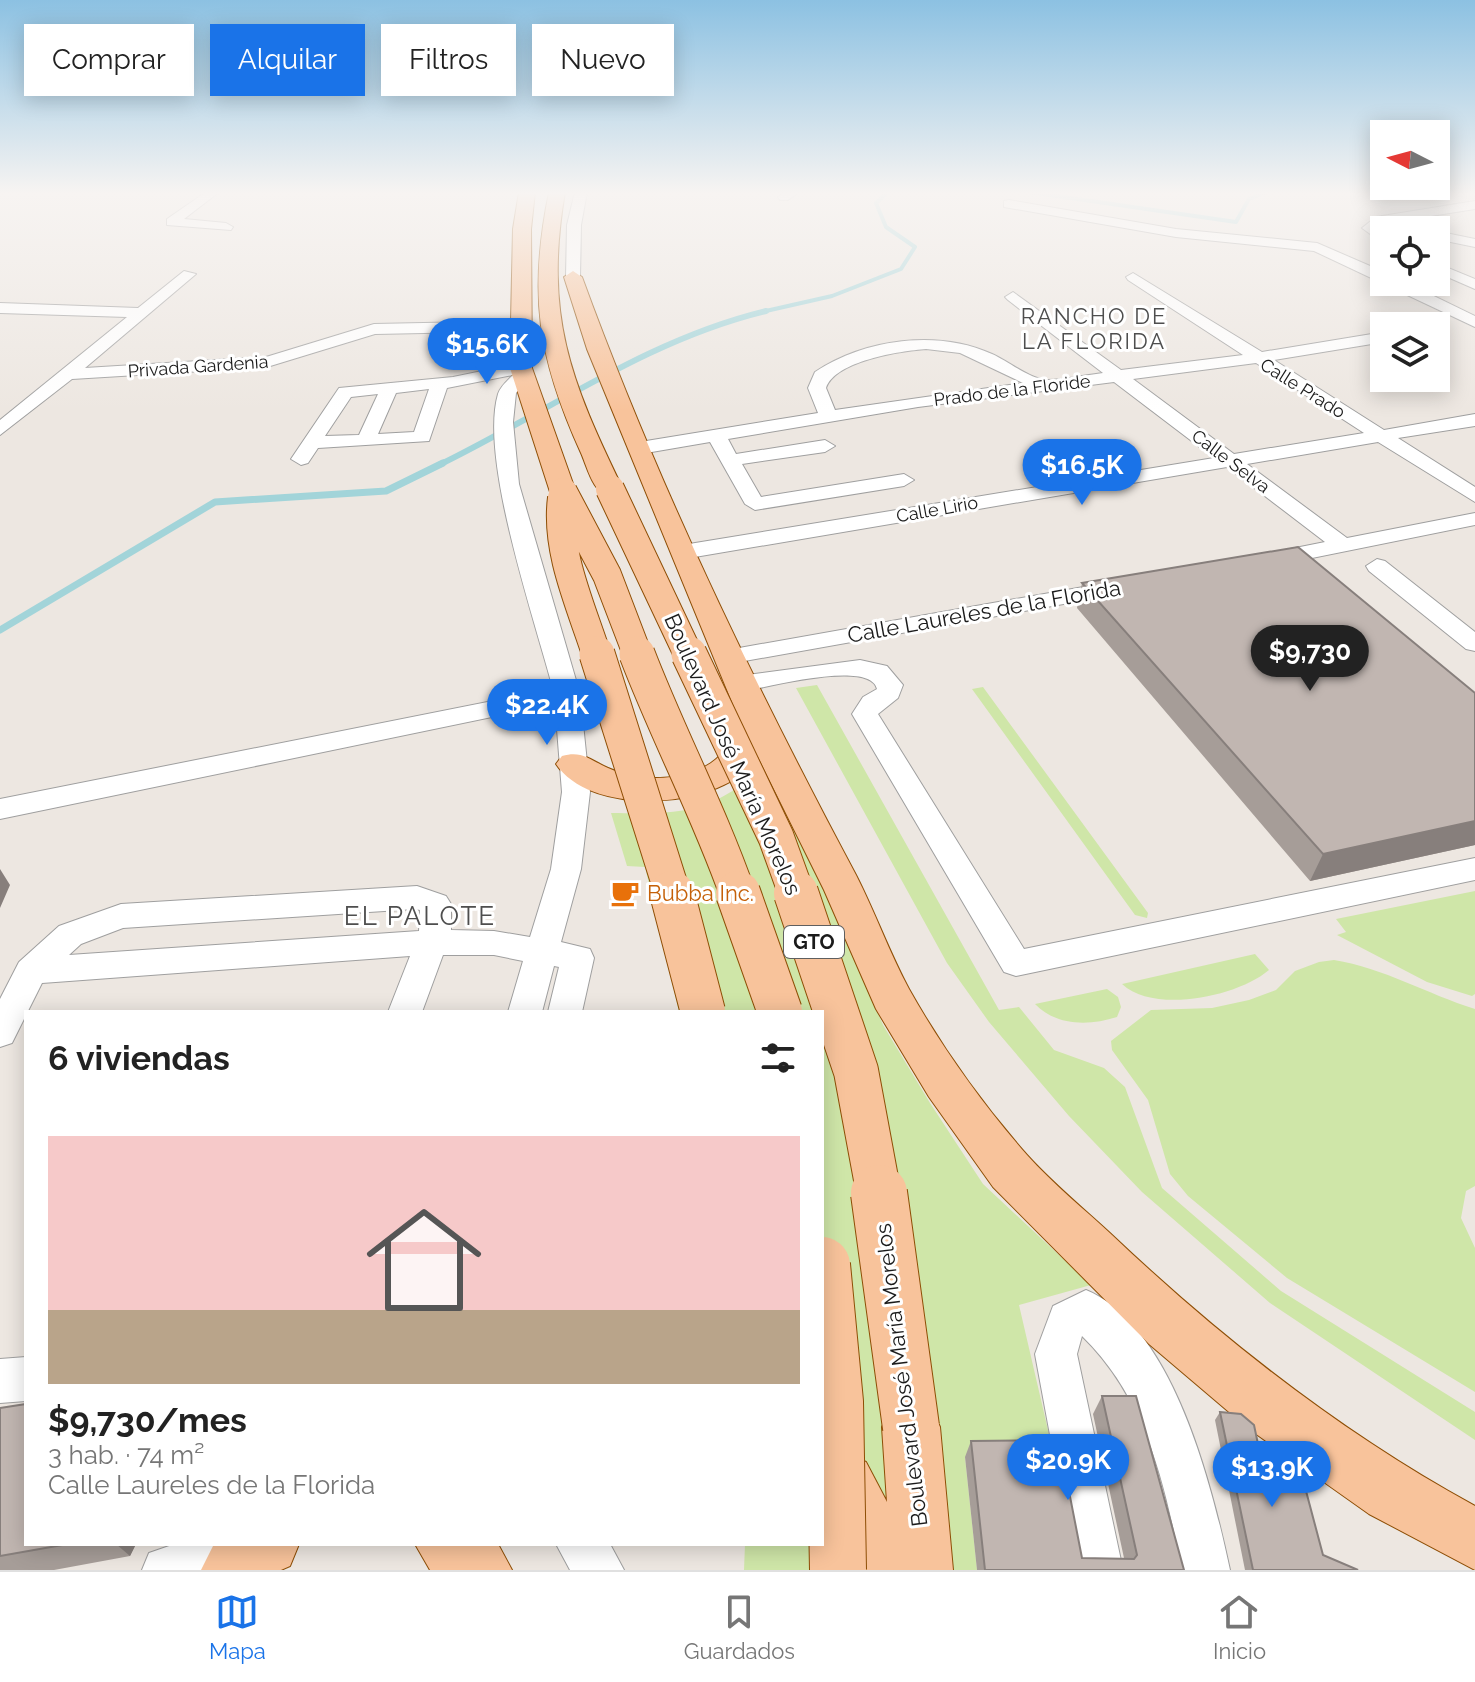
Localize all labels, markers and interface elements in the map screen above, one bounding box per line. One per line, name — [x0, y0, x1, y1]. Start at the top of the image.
chip: Comprar — [24, 24, 194, 96]
chip: Alquilar — [210, 24, 365, 96]
chip: Filtros — [381, 24, 516, 96]
chip: Nuevo — [532, 24, 674, 96]
north arrow — [1370, 120, 1450, 200]
map controls — [1370, 120, 1450, 392]
button: locate — [1370, 216, 1450, 296]
district label: RANCHO DE LA FLORIDA — [1021, 303, 1167, 354]
button: layers — [1370, 312, 1450, 392]
pin: $15.6K — [422, 318, 552, 386]
text: $15.6K — [446, 329, 528, 359]
street label: Privada Gardenia — [127, 351, 269, 381]
street label: Calle Prado — [1257, 354, 1350, 423]
street label: Prado de la Floride — [932, 370, 1092, 410]
street label: Calle Selva — [1188, 425, 1274, 497]
pin: $16.5K — [1017, 439, 1147, 507]
text: $16.5K — [1041, 450, 1123, 480]
street label: Calle Lirio — [895, 491, 980, 527]
street label: Calle Laureles de la Florida — [845, 574, 1123, 648]
street label: Boulevard José María Morelos — [659, 609, 807, 899]
pin: $9,730 — [1245, 625, 1375, 693]
text: $9,730 — [1269, 636, 1351, 666]
pin: $22.4K — [482, 679, 612, 747]
text: $22.4K — [505, 690, 589, 720]
cafe icon: Bubba Inc. — [610, 878, 640, 908]
place label: Bubba Inc. — [647, 880, 754, 906]
district label: EL PALOTE — [344, 901, 496, 931]
road number: GTO — [784, 926, 844, 958]
icon: filters — [756, 1036, 800, 1080]
text: 6 viviendas — [48, 1038, 230, 1078]
icon: home — [352, 1188, 496, 1332]
street label: Boulevard José María Morelos — [870, 1222, 932, 1528]
text: $9,730/mes — [48, 1400, 247, 1440]
pin: $20.9K — [1003, 1434, 1133, 1502]
text: 3 hab. · 74 m² — [48, 1440, 204, 1470]
pin: $13.9K — [1207, 1441, 1337, 1509]
text: $20.9K — [1025, 1445, 1111, 1475]
text: $13.9K — [1231, 1452, 1313, 1482]
text: Calle Laureles de la Florida — [48, 1470, 375, 1500]
tab: Mapa — [209, 1590, 266, 1664]
tab: Guardados — [684, 1590, 795, 1664]
tab: Inicio — [1213, 1590, 1266, 1664]

